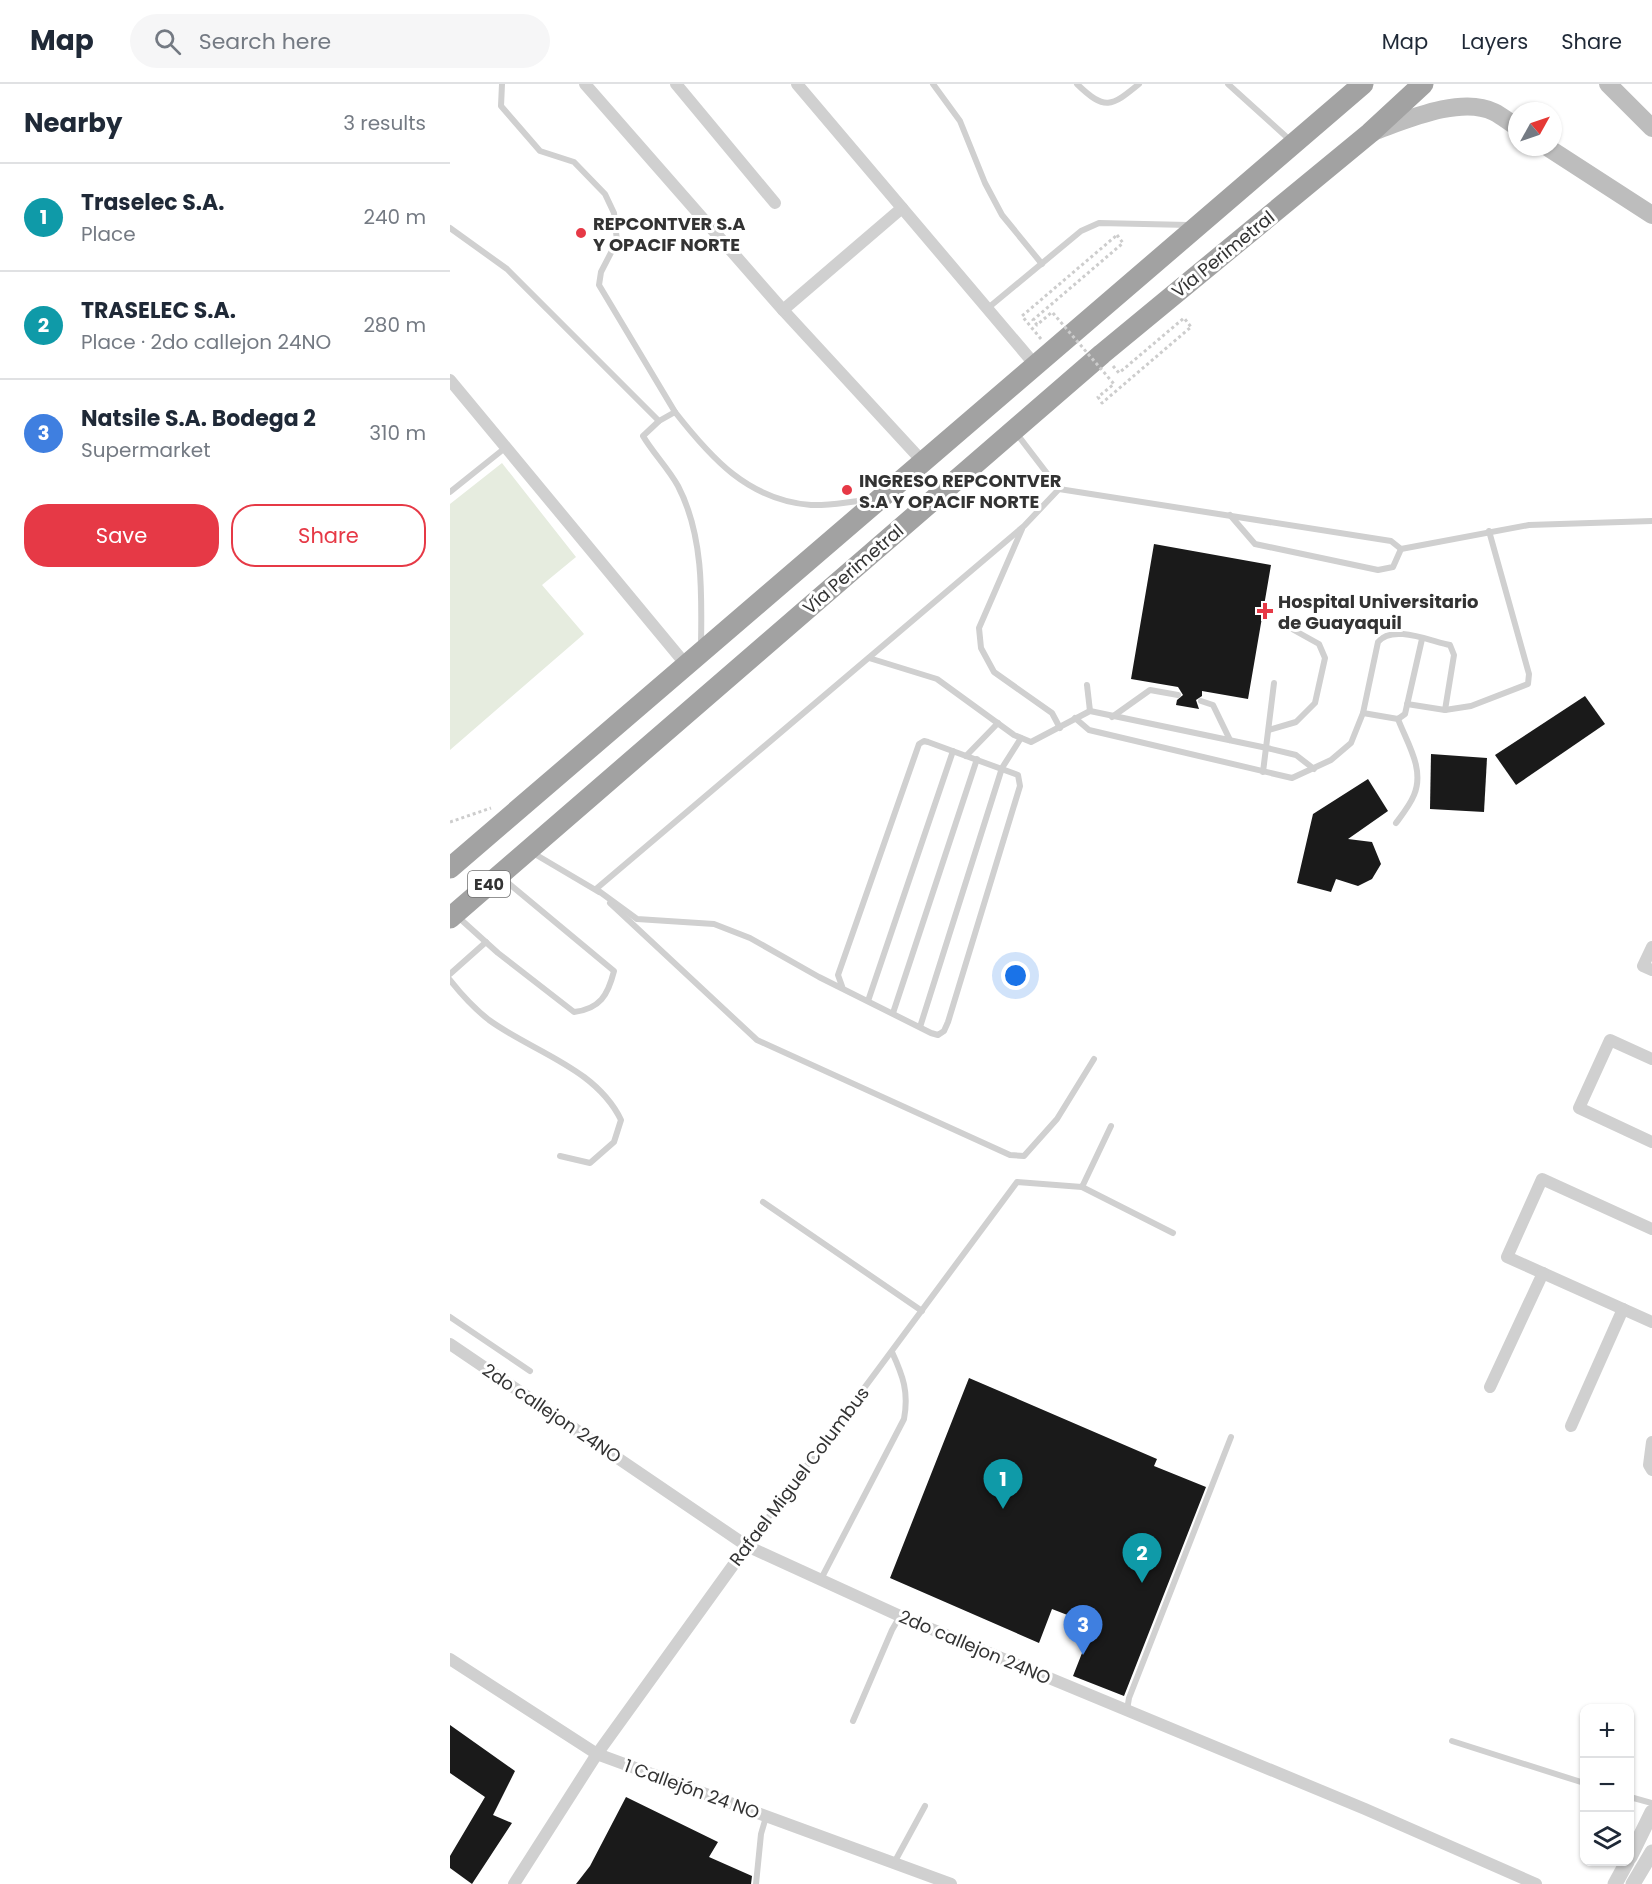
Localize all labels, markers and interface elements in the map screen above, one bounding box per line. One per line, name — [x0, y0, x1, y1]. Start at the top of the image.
search box — [130, 14, 550, 68]
text: Map — [30, 21, 94, 60]
icon: search — [151, 25, 184, 58]
text: Search here — [199, 26, 331, 57]
text: Map — [1382, 27, 1428, 56]
text: Layers — [1461, 27, 1528, 56]
text: Share — [1561, 27, 1622, 56]
north arrow — [1508, 102, 1562, 156]
text: Nearby — [24, 105, 122, 141]
text: 3 results — [343, 109, 426, 137]
text: Traselec S.A. — [81, 187, 224, 218]
text: 1 — [40, 203, 47, 231]
text: 240 m — [363, 203, 426, 231]
street label: Vía Perimetral — [1166, 205, 1280, 303]
place label: REPCONTVER S.A Y OPACIF NORTE — [593, 211, 746, 257]
text: Place — [81, 220, 136, 248]
marker: REPCONTVER S.A Y OPACIF NORTE — [574, 226, 588, 240]
text: TRASELEC S.A. — [81, 295, 236, 326]
text: 2 — [38, 311, 49, 339]
text: 280 m — [363, 311, 426, 339]
text: Place · 2do callejon 24NO — [81, 328, 331, 356]
text: Natsile S.A. Bodega 2 — [81, 403, 316, 434]
text: 3 — [37, 419, 50, 447]
text: 310 m — [369, 419, 426, 447]
text: Supermarket — [81, 436, 210, 464]
place label: INGRESO REPCONTVER S.A Y OPACIF NORTE — [859, 468, 1062, 514]
marker: INGRESO REPCONTVER S.A Y OPACIF NORTE — [840, 483, 854, 497]
button: Save — [24, 504, 219, 567]
button: Share — [231, 504, 426, 567]
street label: Vía Perimetral — [797, 518, 909, 620]
place label: Hospital Universitario de Guayaquil — [1278, 589, 1478, 635]
marker: Hospital Universitario de Guayaquil — [1256, 602, 1274, 620]
road number: E40 — [468, 871, 510, 897]
your location — [1001, 961, 1030, 990]
street label: 2do callejon 24NO — [478, 1357, 626, 1469]
street label: Rafael Miguel Columbus — [723, 1381, 875, 1571]
pin: 1 — [984, 1460, 1022, 1509]
pin: 2 — [1122, 1534, 1162, 1583]
street label: 2do callejon 24NO — [895, 1604, 1055, 1690]
pin: 3 — [1064, 1606, 1102, 1655]
map controls — [1580, 1704, 1634, 1866]
button: + — [1580, 1704, 1634, 1758]
street label: 1 Callejón 24 NO — [621, 1753, 763, 1825]
button: − — [1580, 1758, 1634, 1812]
button: layers — [1580, 1812, 1634, 1866]

